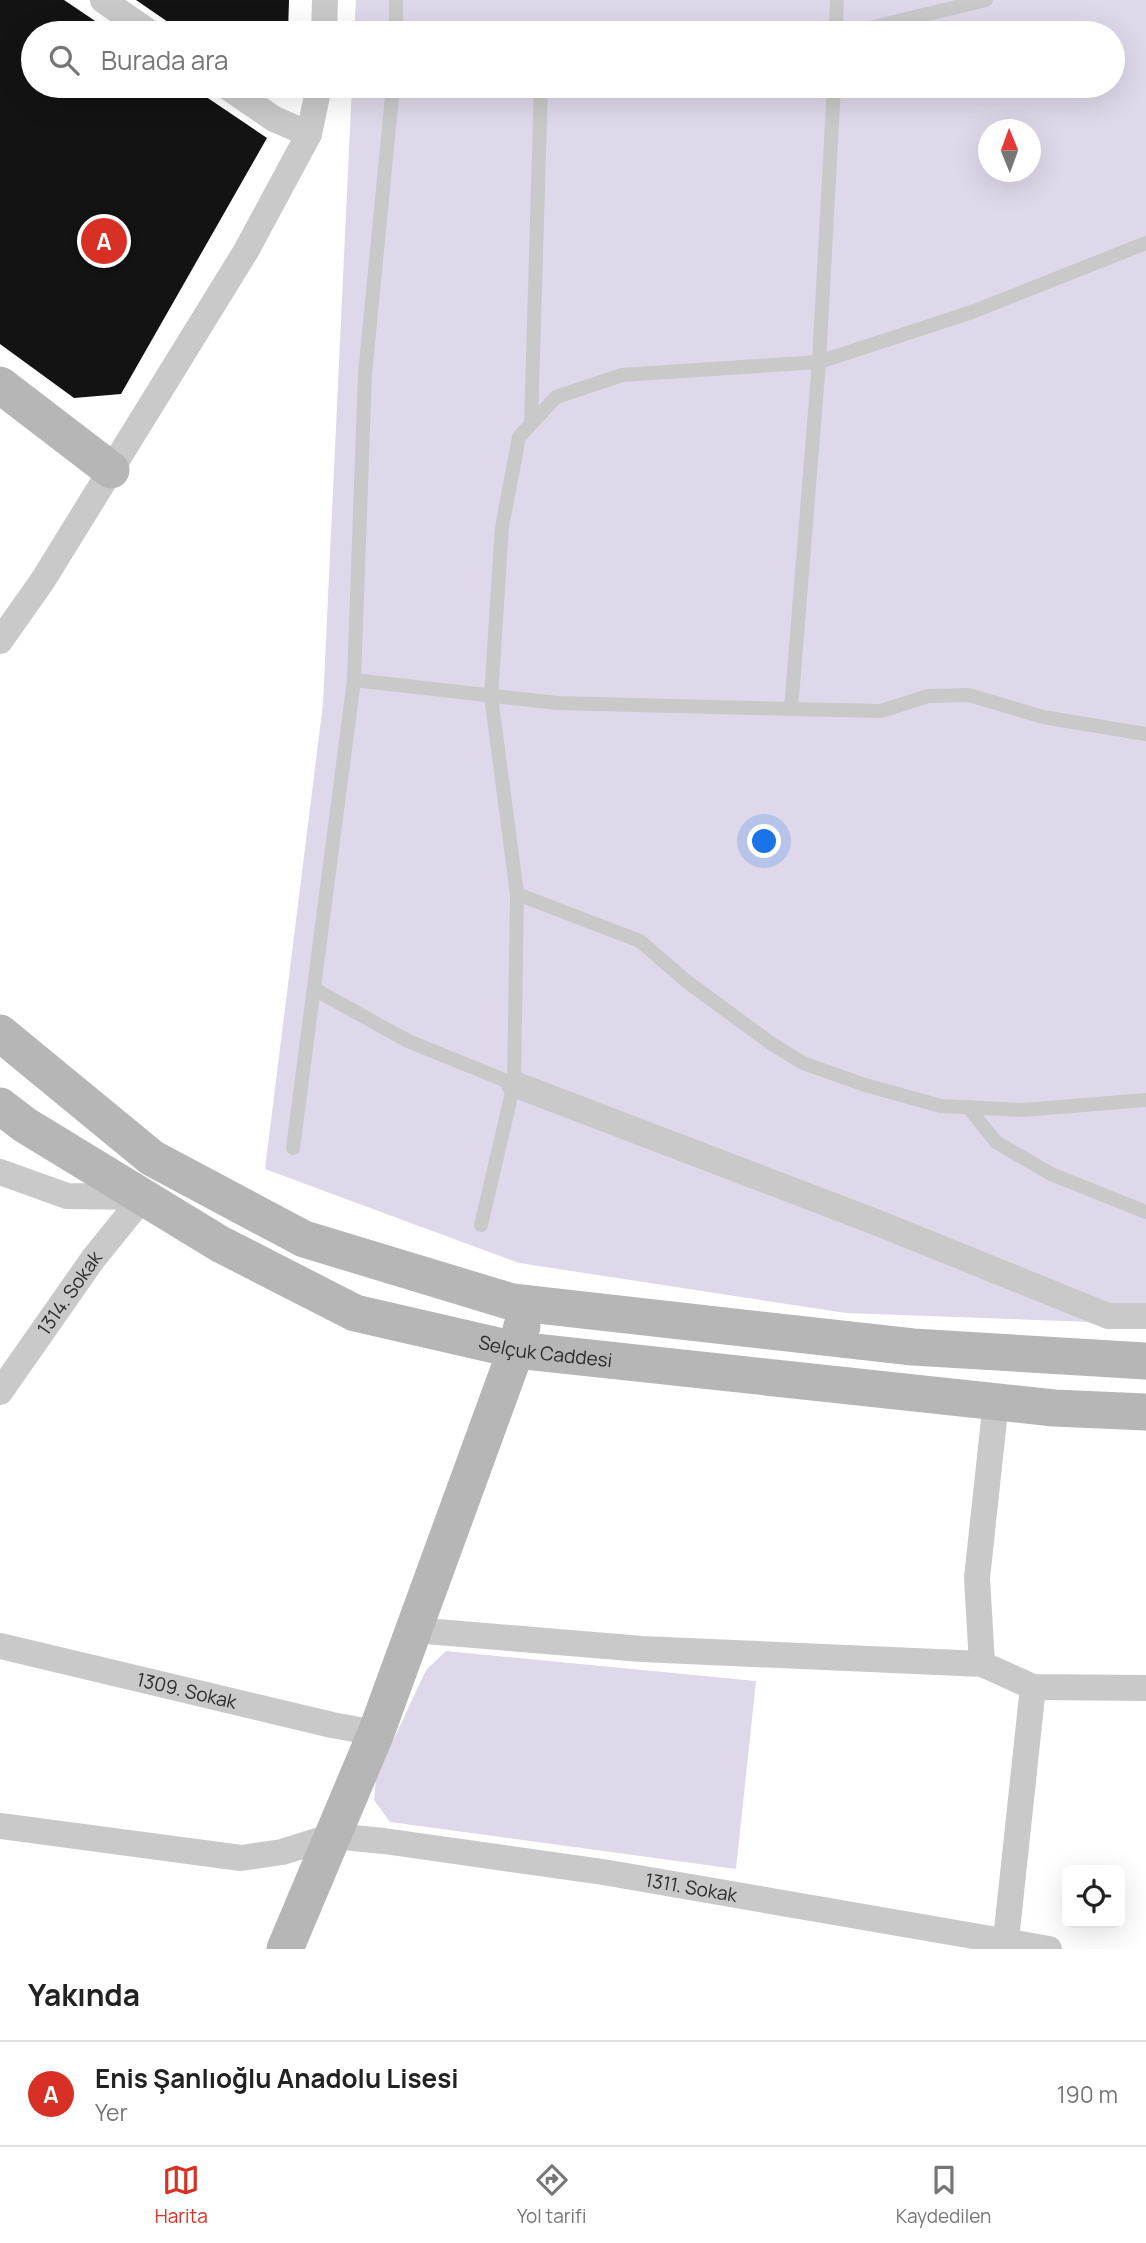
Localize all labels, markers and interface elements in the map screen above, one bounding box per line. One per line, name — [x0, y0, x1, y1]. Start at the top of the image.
search box — [21, 21, 1125, 98]
icon: search — [45, 41, 83, 79]
text: Burada ara — [101, 42, 228, 78]
north arrow — [978, 119, 1041, 182]
pin: A — [81, 215, 127, 267]
your location — [747, 824, 781, 858]
street label: 1314. Sokak — [31, 1245, 108, 1340]
street label: Selçuk Caddesi — [476, 1329, 613, 1373]
street label: 1309. Sokak — [134, 1666, 240, 1715]
map controls — [1062, 1865, 1125, 1928]
button: locate — [1062, 1865, 1125, 1928]
street label: 1311. Sokak — [643, 1867, 740, 1908]
text: Yakında — [28, 1974, 140, 2015]
text: Enis Şanlıoğlu Anadolu Lisesi — [95, 2060, 459, 2096]
text: A — [43, 2078, 59, 2110]
text: 190 m — [1057, 2078, 1118, 2110]
text: Yer — [95, 2096, 128, 2128]
tab: Harita — [155, 2161, 208, 2229]
tab: Yol tarifi — [517, 2161, 586, 2229]
tab: Kaydedilen — [896, 2161, 991, 2229]

